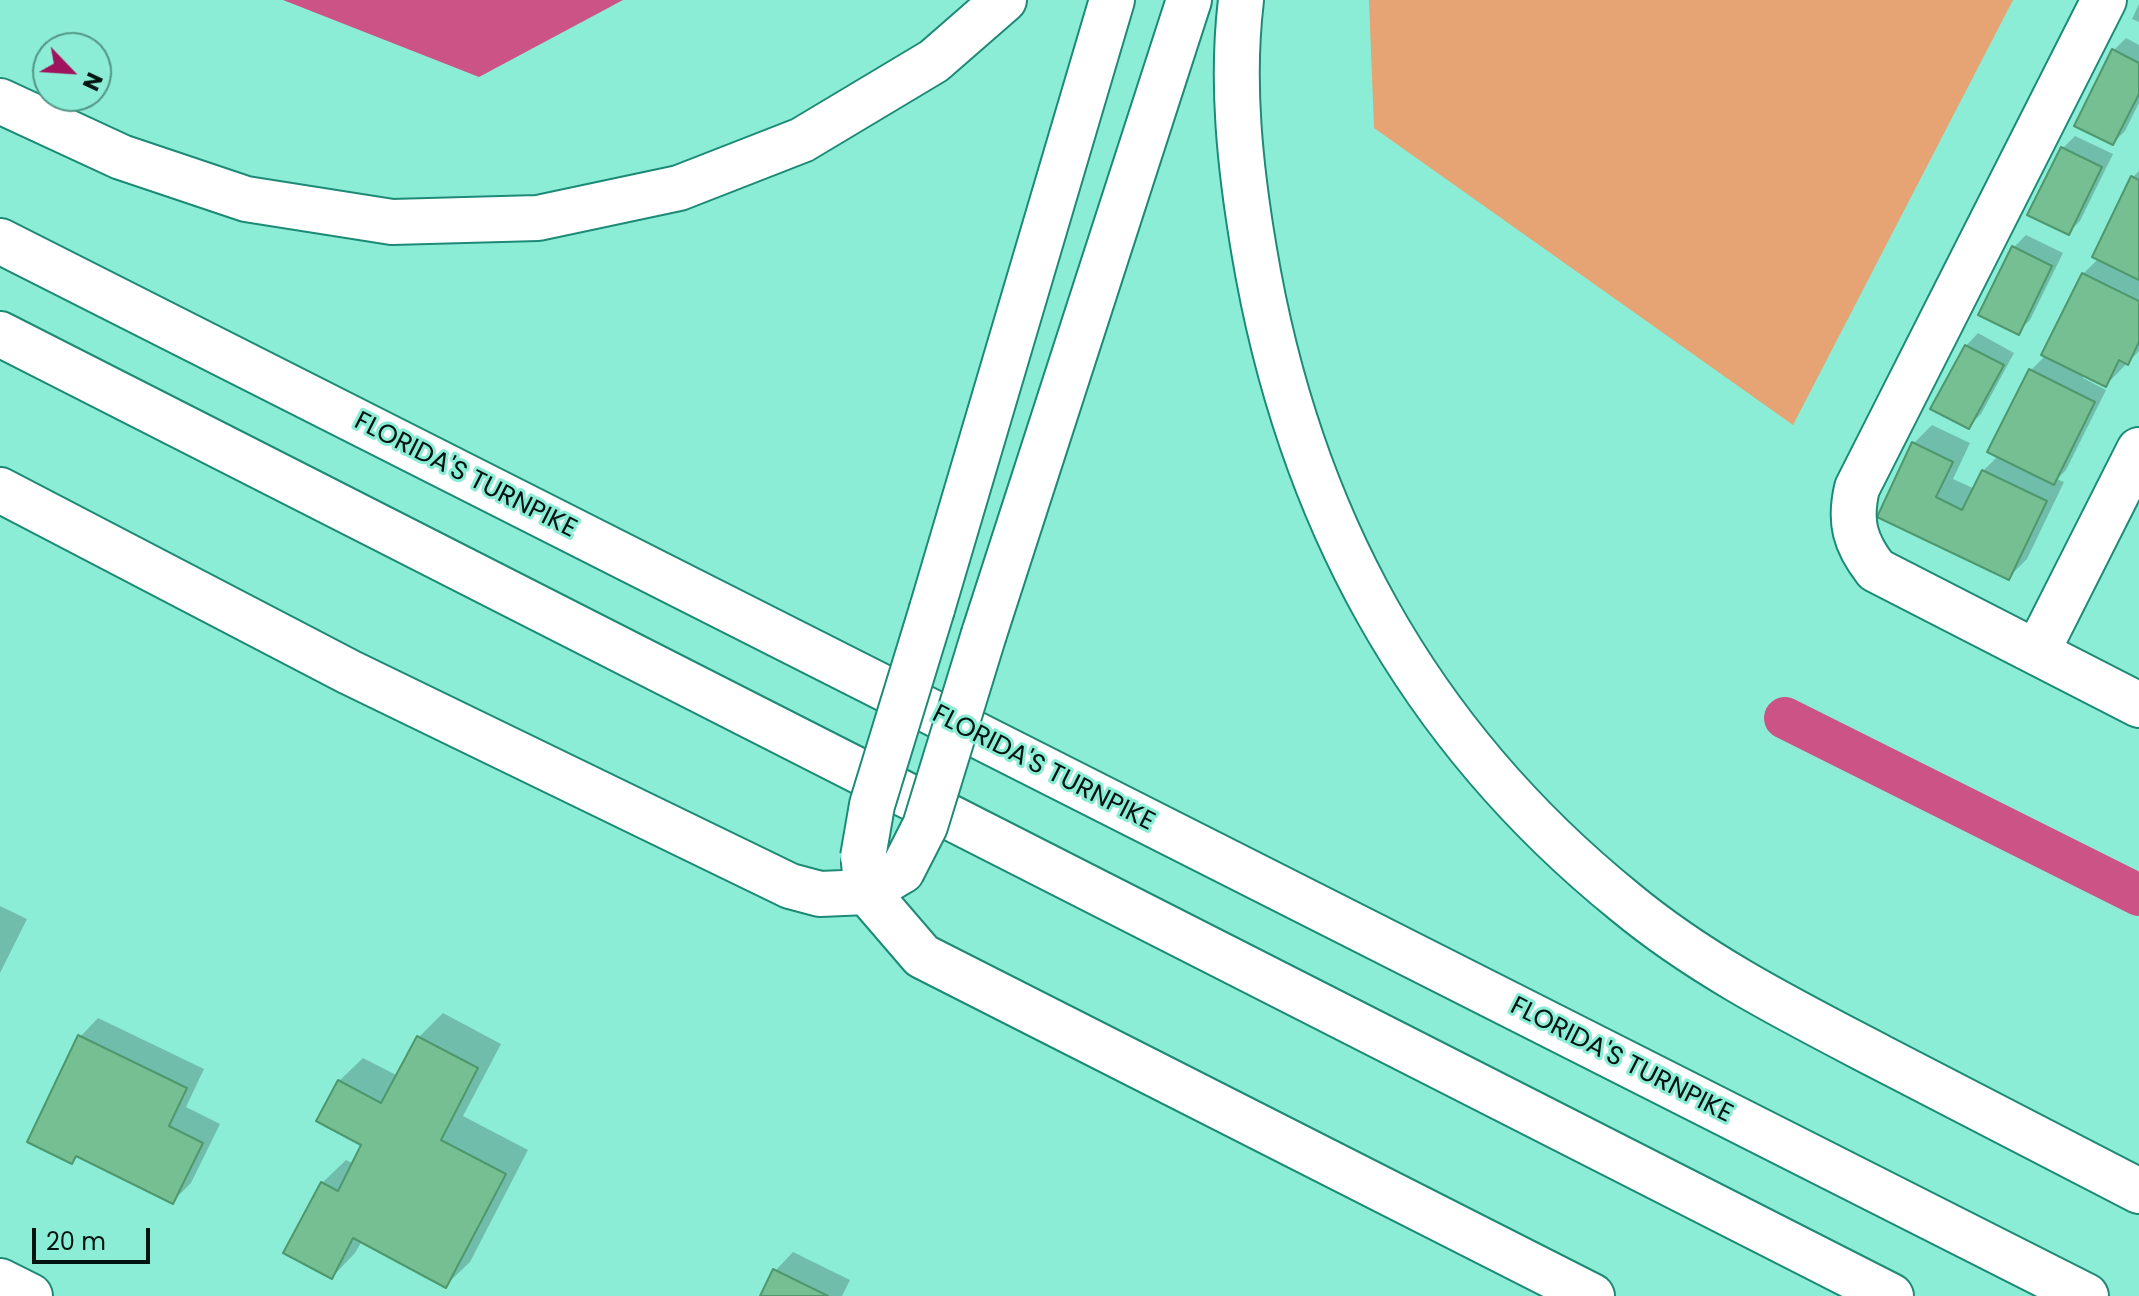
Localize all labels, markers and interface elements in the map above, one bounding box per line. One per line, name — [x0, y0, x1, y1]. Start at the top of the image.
north arrow — [32, 32, 112, 112]
text: N — [75, 67, 110, 96]
street label: FLORIDA'S TURNPIKE — [349, 406, 581, 546]
street label: FLORIDA'S TURNPIKE — [927, 699, 1159, 839]
street label: FLORIDA'S TURNPIKE — [1505, 991, 1737, 1131]
scale bar — [36, 1212, 154, 1262]
text: 20 m — [46, 1225, 106, 1258]

